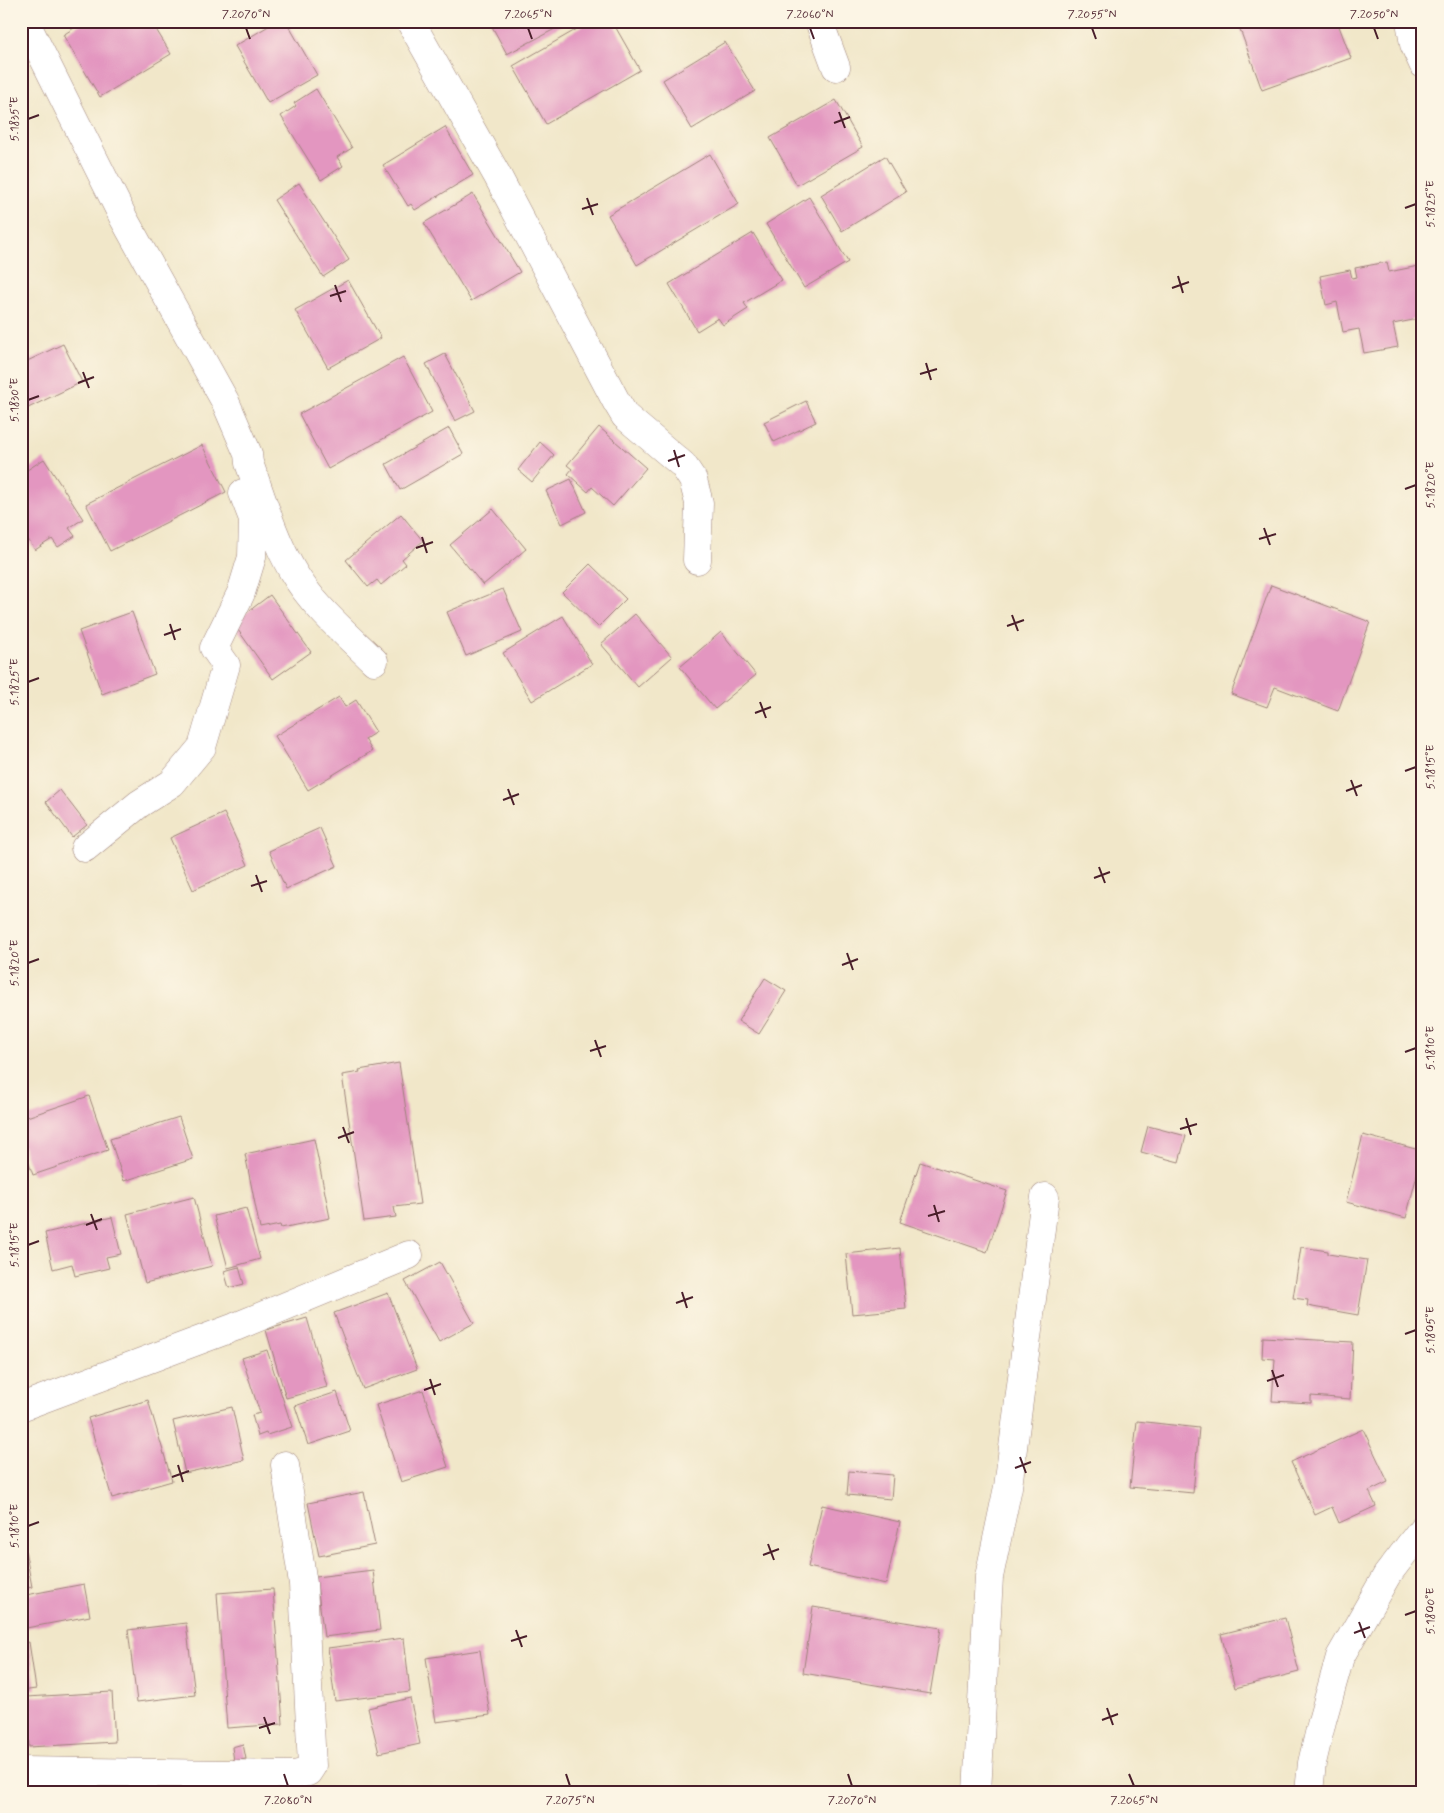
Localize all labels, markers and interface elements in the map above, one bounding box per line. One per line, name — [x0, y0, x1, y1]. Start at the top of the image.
text: 7.2070°N — [222, 7, 270, 23]
text: 7.2065°N — [504, 7, 552, 23]
text: 7.2060°N — [786, 7, 834, 23]
text: 7.2055°N — [1068, 7, 1116, 23]
text: 7.2050°N — [1350, 7, 1398, 23]
text: 5.1835°E — [7, 96, 23, 142]
text: 5.1825°E — [1423, 180, 1439, 228]
text: 5.1830°E — [7, 378, 23, 422]
text: 5.1820°E — [1423, 462, 1439, 508]
text: 5.1825°E — [7, 658, 23, 706]
text: 5.1815°E — [1423, 745, 1439, 789]
text: 5.1820°E — [7, 940, 23, 986]
text: 5.1810°E — [1423, 1026, 1439, 1070]
text: 5.1815°E — [7, 1223, 23, 1267]
text: 5.1805°E — [1423, 1306, 1439, 1354]
text: 5.1810°E — [7, 1504, 23, 1548]
text: 5.1800°E — [1423, 1588, 1439, 1634]
text: 7.2080°N — [264, 1793, 312, 1809]
text: 7.2075°N — [546, 1793, 594, 1809]
text: 7.2070°N — [828, 1793, 876, 1809]
text: 7.2065°N — [1110, 1793, 1158, 1809]

